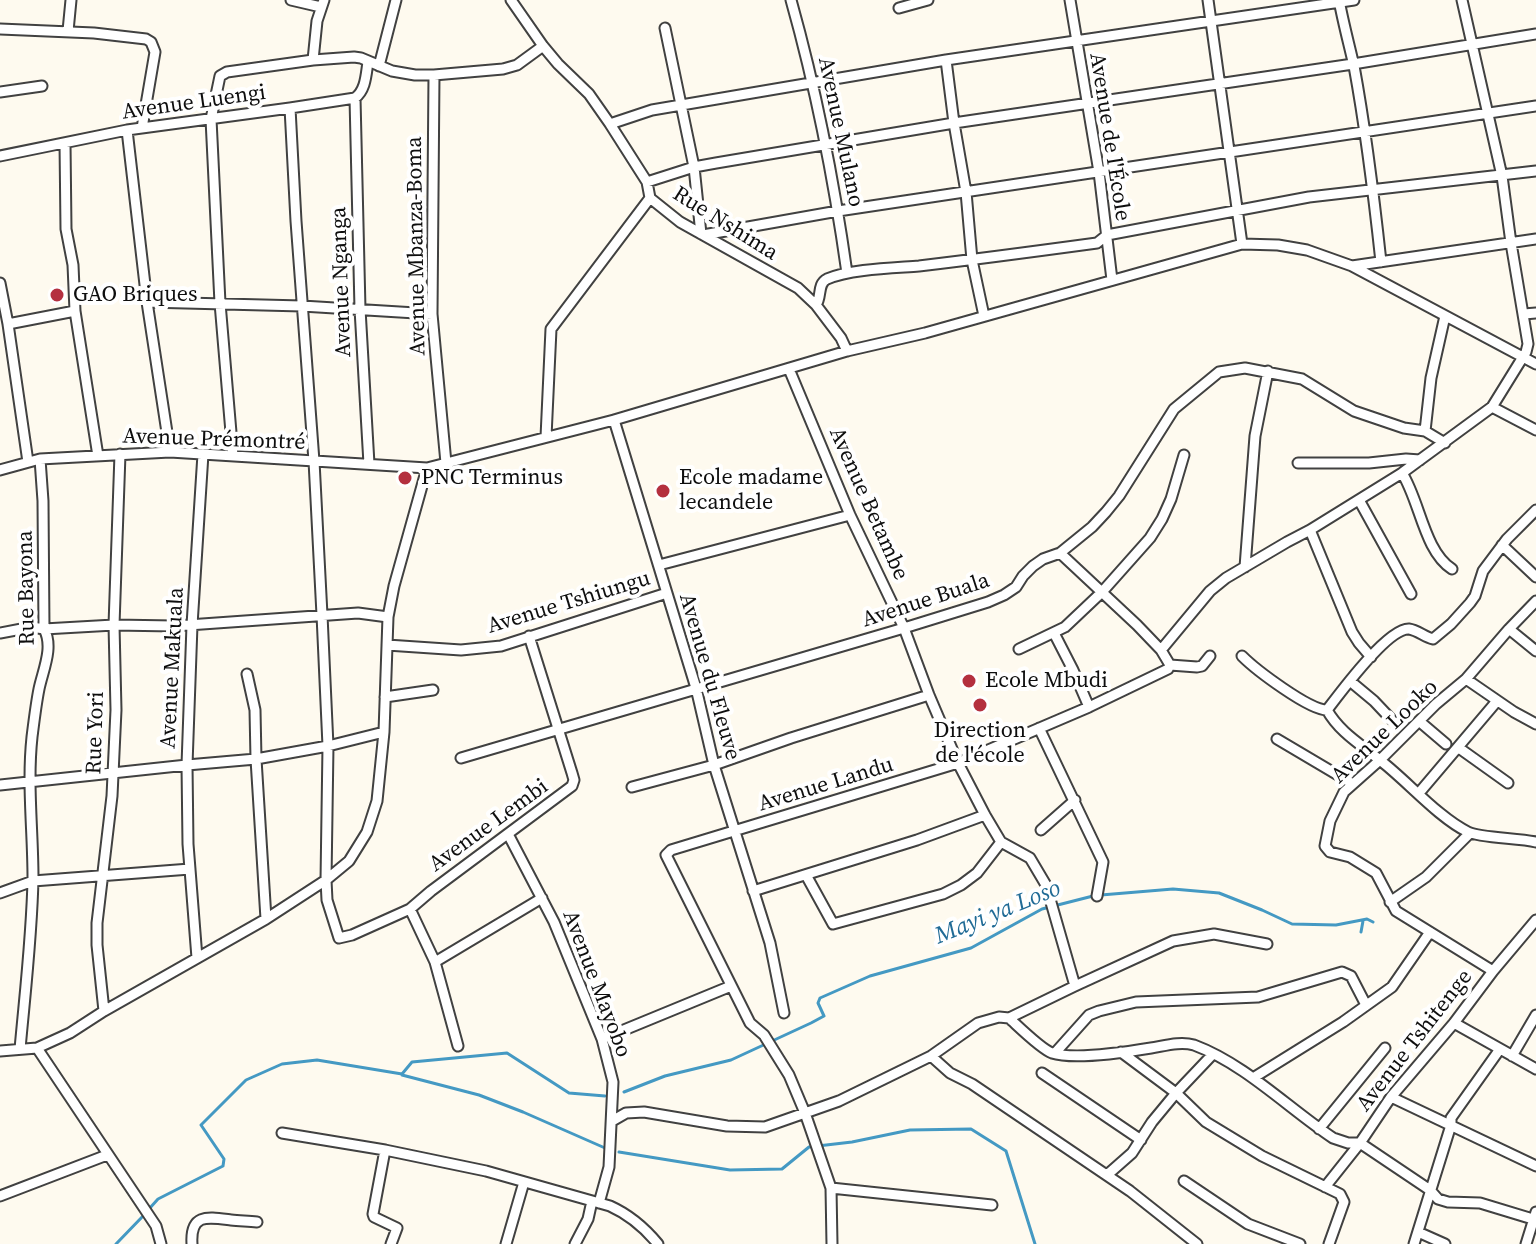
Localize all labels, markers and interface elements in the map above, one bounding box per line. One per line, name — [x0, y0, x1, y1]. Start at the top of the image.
street label: Avenue de l'École — [1083, 51, 1135, 223]
street label: Avenue Mulano — [811, 55, 869, 209]
street label: Avenue Luengi — [120, 80, 268, 126]
street label: Avenue Mbanza-Boma — [402, 136, 432, 356]
street label: Rue Nshima — [668, 181, 782, 267]
street label: Avenue Nganga — [326, 206, 358, 358]
place label: GAO Briques — [73, 282, 198, 308]
marker: GAO Briques — [48, 286, 66, 304]
street label: Avenue Prémontré — [122, 424, 306, 456]
street label: Avenue Betambe — [823, 424, 913, 584]
place label: PNC Terminus — [421, 465, 563, 491]
place label: Ecole madame lecandele — [679, 465, 823, 516]
marker: PNC Terminus — [396, 469, 414, 487]
marker: Ecole madame lecandele — [654, 482, 672, 500]
street label: Rue Bayona — [13, 530, 41, 646]
street label: Avenue Tshiungu — [484, 566, 654, 640]
street label: Avenue Buala — [859, 568, 993, 634]
street label: Avenue Makuala — [156, 587, 190, 749]
street label: Avenue du Fleuve — [673, 591, 745, 763]
place label: Ecole Mbudi — [985, 668, 1108, 694]
marker: Ecole Mbudi — [960, 672, 978, 690]
street label: Avenue Looko — [1326, 675, 1444, 789]
street label: Rue Yori — [81, 691, 111, 775]
marker: Direction de l'école — [971, 696, 989, 714]
place label: Direction de l'école — [934, 718, 1026, 770]
street label: Avenue Landu — [755, 752, 897, 818]
street label: Avenue Lembi — [424, 774, 554, 878]
water label: Mayi ya Loso — [931, 875, 1065, 951]
street label: Avenue Mayobo — [556, 907, 636, 1061]
street label: Avenue Tshitenge — [1351, 965, 1479, 1117]

